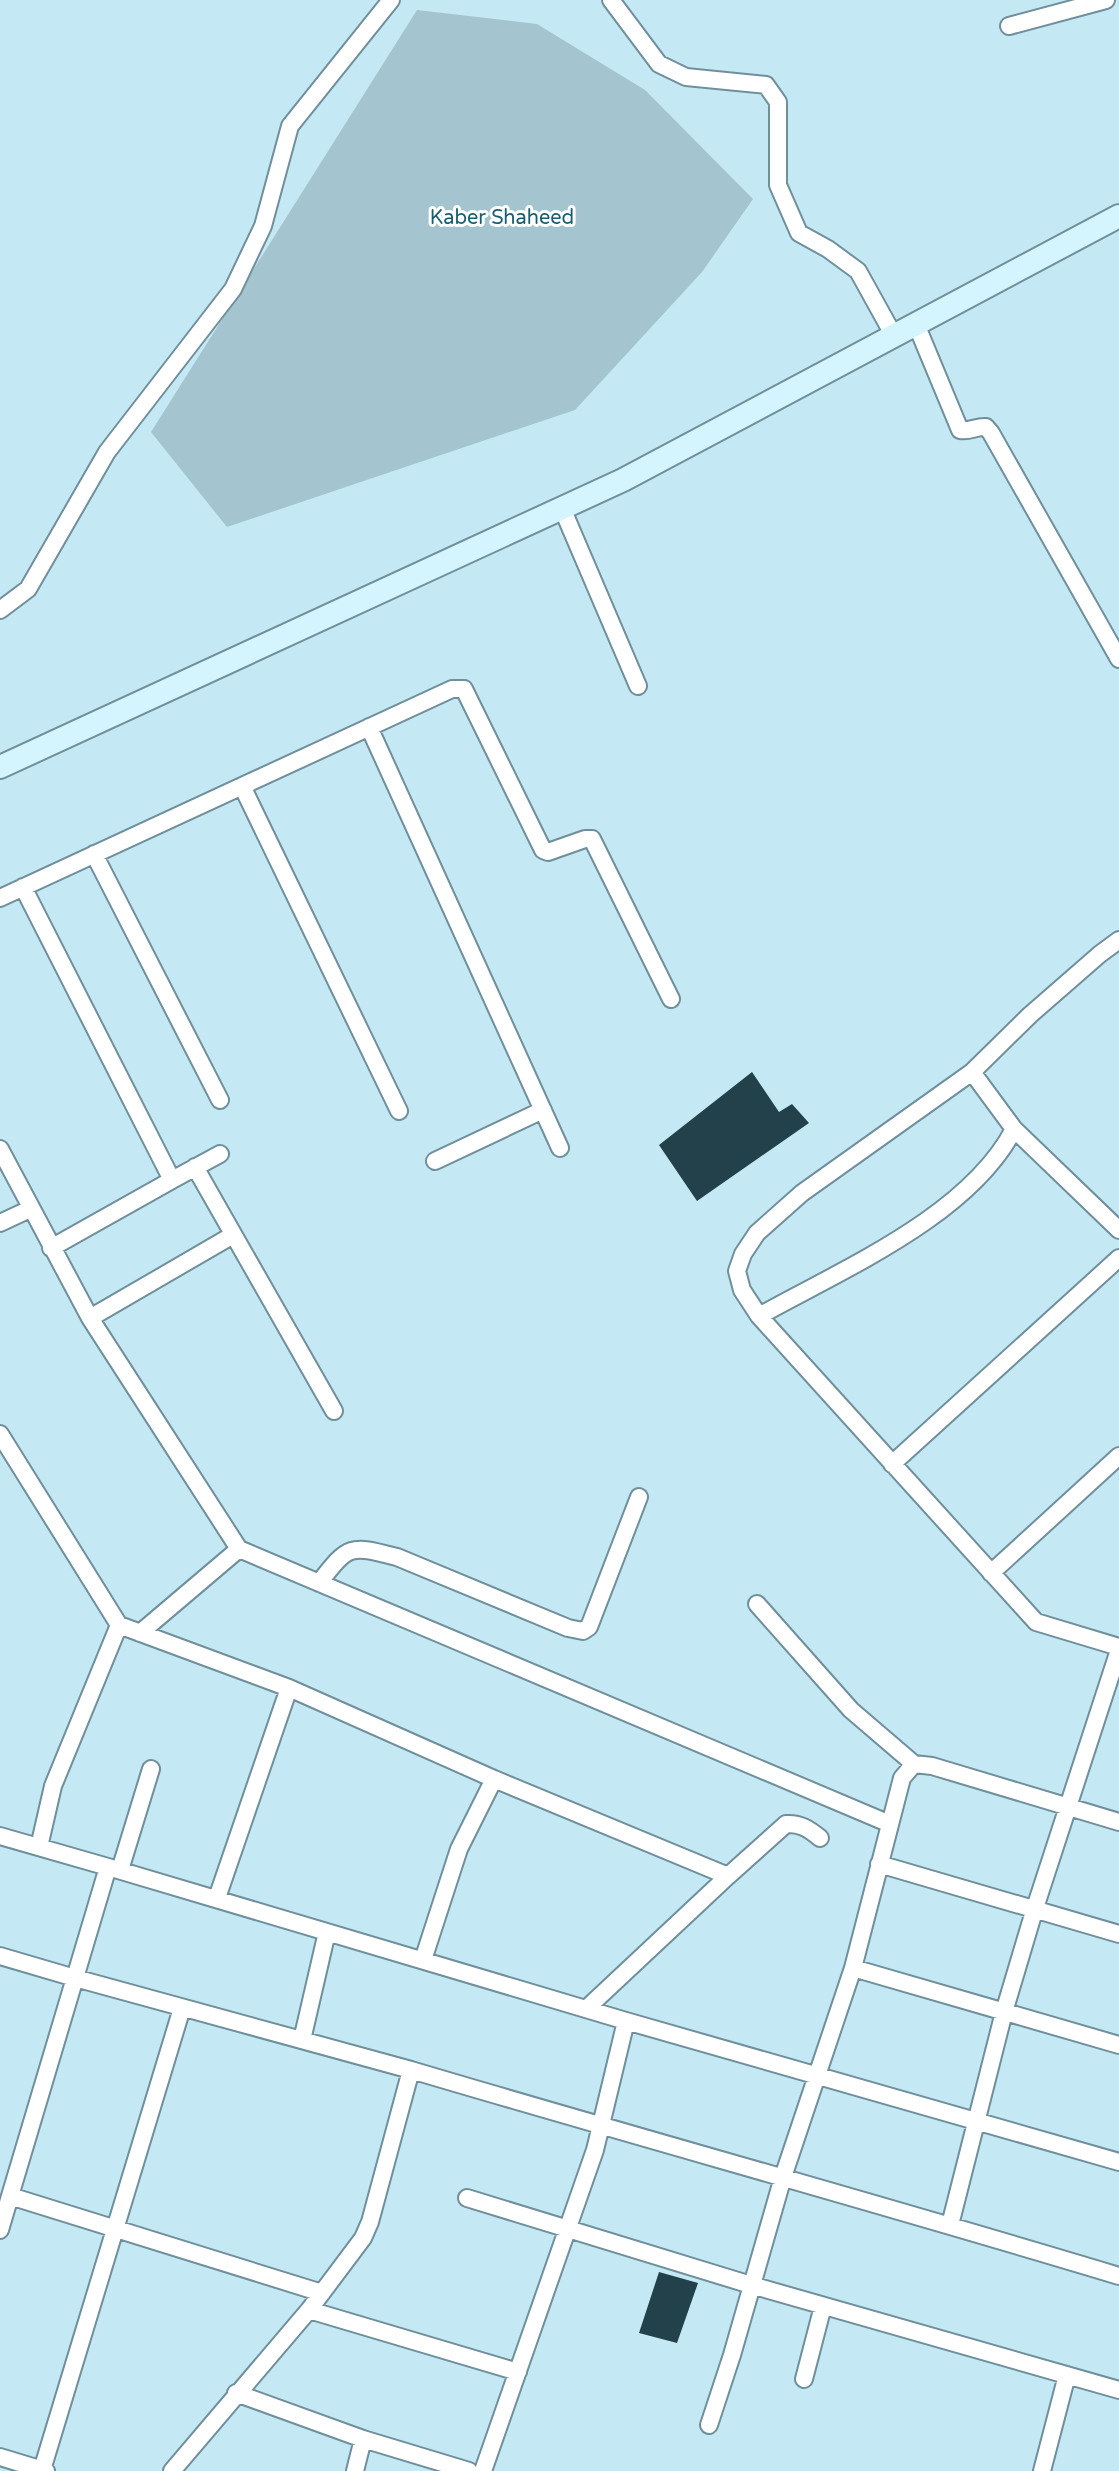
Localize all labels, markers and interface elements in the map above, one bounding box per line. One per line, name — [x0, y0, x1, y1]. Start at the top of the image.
park label: Kaber Shaheed — [430, 206, 574, 230]

